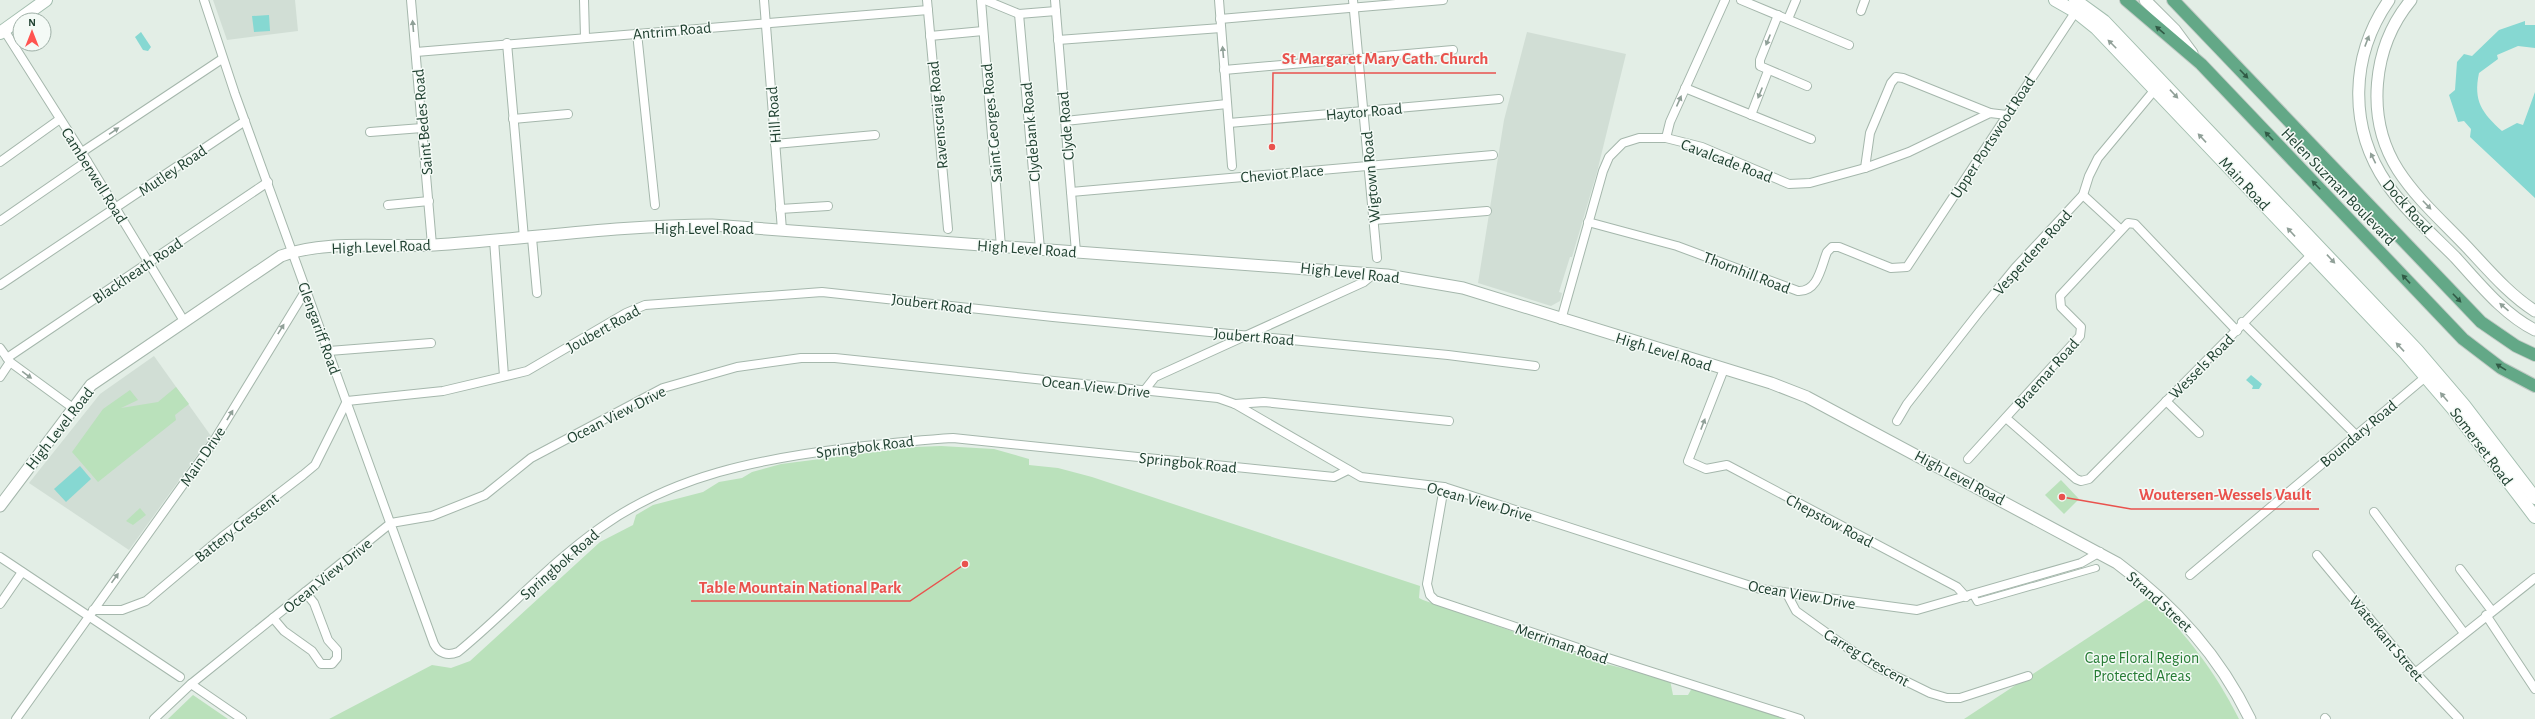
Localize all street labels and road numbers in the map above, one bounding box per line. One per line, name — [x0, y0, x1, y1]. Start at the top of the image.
street label: Antrim Road — [632, 20, 712, 42]
street label: Ravenscraig Road — [925, 60, 951, 170]
street label: Saint Georges Road — [979, 63, 1005, 183]
street label: Saint Bedes Road — [410, 68, 436, 176]
street label: Upper Portswood Road — [1948, 74, 2038, 201]
street label: Clydebank Road — [1019, 81, 1044, 182]
street label: Hill Road — [764, 86, 784, 144]
street label: Clyde Road — [1055, 91, 1078, 161]
street label: Haytor Road — [1325, 101, 1403, 124]
street label: Camberwell Road — [58, 125, 130, 226]
street label: Helen Suzman Boulevard — [2278, 125, 2398, 249]
street label: Wigtown Road — [1359, 130, 1383, 223]
street label: Cavalcade Road — [1679, 136, 1775, 186]
street label: Mutley Road — [136, 142, 210, 200]
street label: Main Road — [2216, 154, 2273, 213]
street label: Cheviot Place — [1240, 162, 1324, 186]
street label: Dock Road — [2380, 176, 2435, 237]
street label: Vesperdene Road — [1991, 207, 2075, 298]
street label: High Level Road — [654, 221, 754, 237]
street label: Blackheath Road — [90, 235, 185, 307]
street label: High Level Road — [331, 237, 431, 257]
street label: High Level Road — [977, 238, 1077, 260]
street label: Thornhill Road — [1701, 249, 1792, 297]
street label: High Level Road — [1299, 260, 1400, 286]
street label: Glengariff Road — [295, 280, 343, 377]
street label: Joubert Road — [891, 291, 973, 317]
street label: Joubert Road — [564, 302, 643, 356]
street label: Joubert Road — [1213, 325, 1295, 348]
street label: High Level Road — [1614, 330, 1714, 374]
street label: Wessels Road — [2166, 331, 2237, 402]
street label: Braemar Road — [2011, 336, 2082, 412]
street label: Ocean View Drive — [1041, 373, 1151, 401]
street label: Ocean View Drive — [564, 383, 669, 447]
street label: High Level Road — [23, 384, 97, 473]
street label: Boundary Road — [2317, 397, 2401, 471]
street label: Somerset Road — [2447, 405, 2516, 489]
street label: Main Drive — [177, 424, 228, 489]
street label: Springbok Road — [815, 433, 915, 461]
street label: High Level Road — [1912, 447, 2007, 508]
street label: Springbok Road — [1138, 450, 1238, 476]
street label: Ocean View Drive — [1425, 479, 1534, 525]
street label: Battery Crescent — [192, 490, 282, 566]
street label: Chepstow Road — [1783, 491, 1876, 550]
street label: Springbok Road — [517, 526, 602, 603]
street label: Ocean View Drive — [280, 535, 375, 616]
street label: Strand Street — [2124, 568, 2195, 635]
street label: Ocean View Drive — [1747, 578, 1857, 612]
street label: Waterkant Street — [2346, 593, 2426, 684]
street label: Merriman Road — [1513, 621, 1610, 667]
street label: Carreg Crescent — [1821, 626, 1912, 690]

